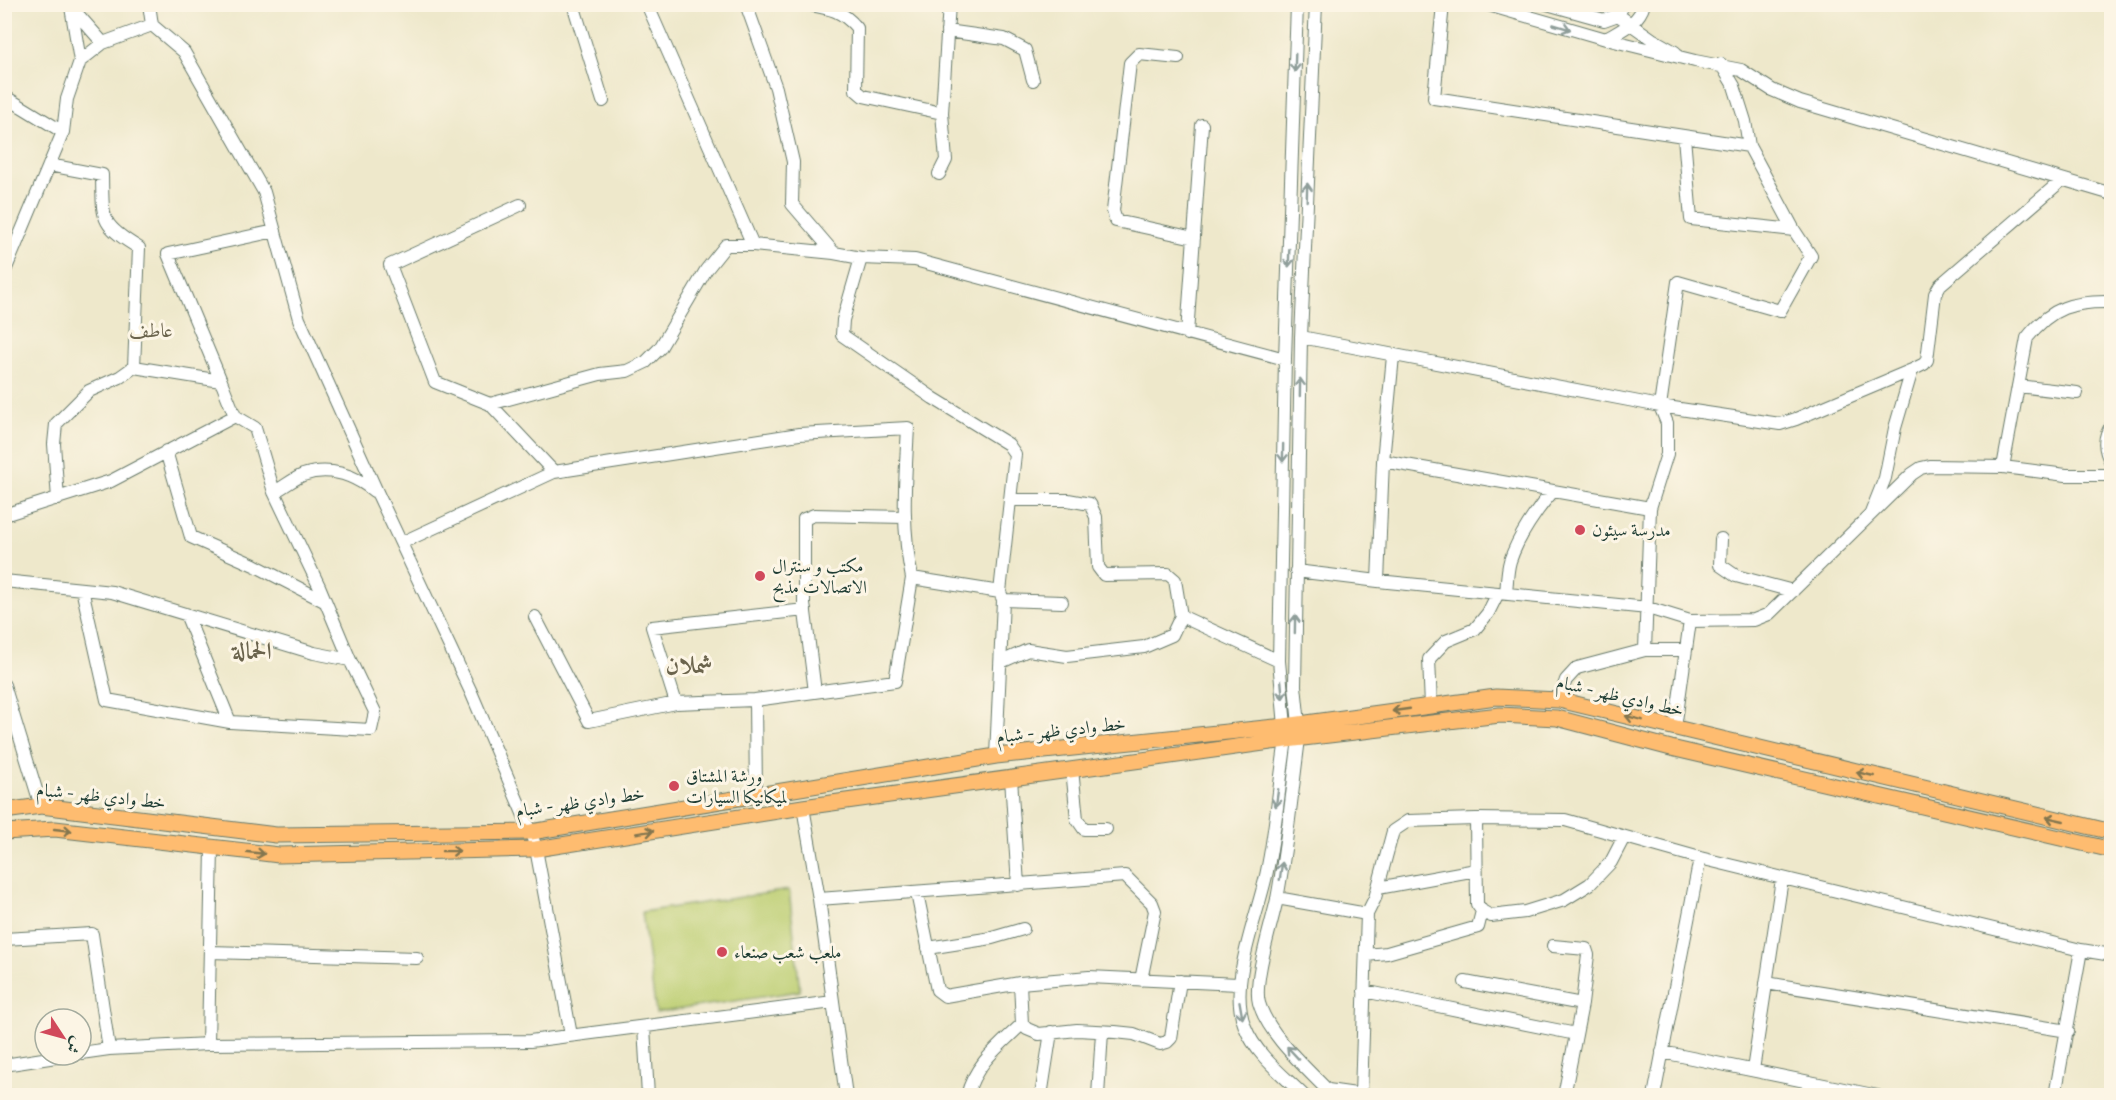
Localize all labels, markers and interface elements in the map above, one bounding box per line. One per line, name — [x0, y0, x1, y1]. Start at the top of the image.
one-way arrow — [1552, 22, 1571, 33]
one-way arrow — [1289, 52, 1301, 72]
one-way arrow — [1301, 182, 1312, 202]
one-way arrow — [1283, 247, 1294, 267]
district label: عاطف — [129, 318, 173, 346]
one-way arrow — [1294, 377, 1305, 397]
one-way arrow — [1278, 442, 1289, 462]
place label: مدرسة سيئون — [1592, 519, 1671, 544]
marker: مدرسة سيئون — [1573, 523, 1587, 537]
place label: مكتب و سنترال الاتصالات مذبح — [772, 555, 867, 603]
marker: مكتب و سنترال الاتصالات مذبح — [753, 569, 767, 583]
one-way arrow — [1289, 614, 1301, 634]
district label: الحمالة — [230, 636, 272, 670]
district label: شملان — [665, 650, 713, 684]
street label: خط وادي ظهر - شبام — [1553, 671, 1686, 726]
one-way arrow — [1277, 679, 1288, 699]
one-way arrow — [1391, 704, 1411, 715]
street label: خط وادي ظهر - شبام — [995, 712, 1127, 753]
one-way arrow — [1625, 712, 1644, 724]
place label: ورشة المشتاق لميكانيكا السيارات — [686, 765, 788, 811]
one-way arrow — [1856, 767, 1875, 779]
street label: خط وادي ظهر - شبام — [35, 778, 167, 819]
marker: ورشة المشتاق لميكانيكا السيارات — [667, 779, 681, 793]
street label: خط وادي ظهر - شبام — [514, 782, 646, 827]
one-way arrow — [1272, 788, 1283, 808]
one-way arrow — [2045, 812, 2064, 824]
one-way arrow — [52, 825, 72, 836]
one-way arrow — [635, 826, 654, 837]
one-way arrow — [441, 845, 461, 857]
one-way arrow — [246, 848, 266, 859]
one-way arrow — [1275, 862, 1286, 882]
place label: ملعب شعب صنعاء — [734, 941, 841, 966]
marker: ملعب شعب صنعاء — [715, 945, 729, 959]
one-way arrow — [1236, 999, 1247, 1019]
north arrow — [33, 1007, 93, 1067]
text: ش — [60, 1032, 87, 1058]
one-way arrow — [1286, 1046, 1300, 1061]

